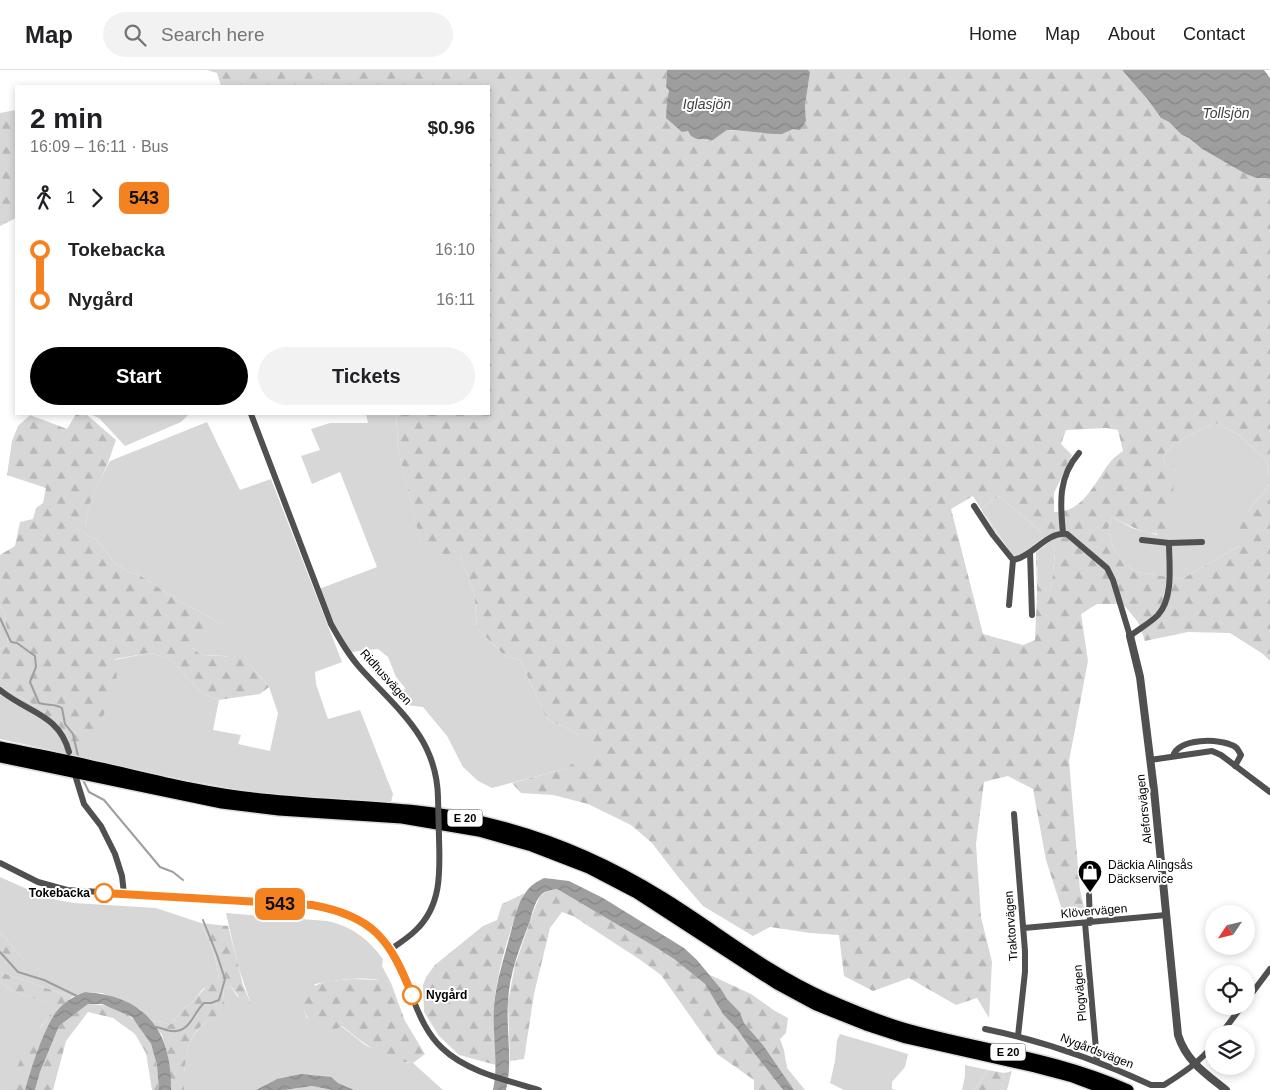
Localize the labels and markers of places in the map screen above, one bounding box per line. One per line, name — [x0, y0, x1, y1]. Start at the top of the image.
place label: Däckia Alingsås Däckservice — [1108, 858, 1193, 886]
shop icon: Däckia Alingsås Däckservice — [1077, 859, 1103, 893]
marker: Tokebacka — [94, 883, 114, 903]
place label: Tokebacka — [29, 886, 90, 900]
marker: Nygård — [402, 985, 422, 1005]
place label: Nygård — [426, 988, 467, 1002]

